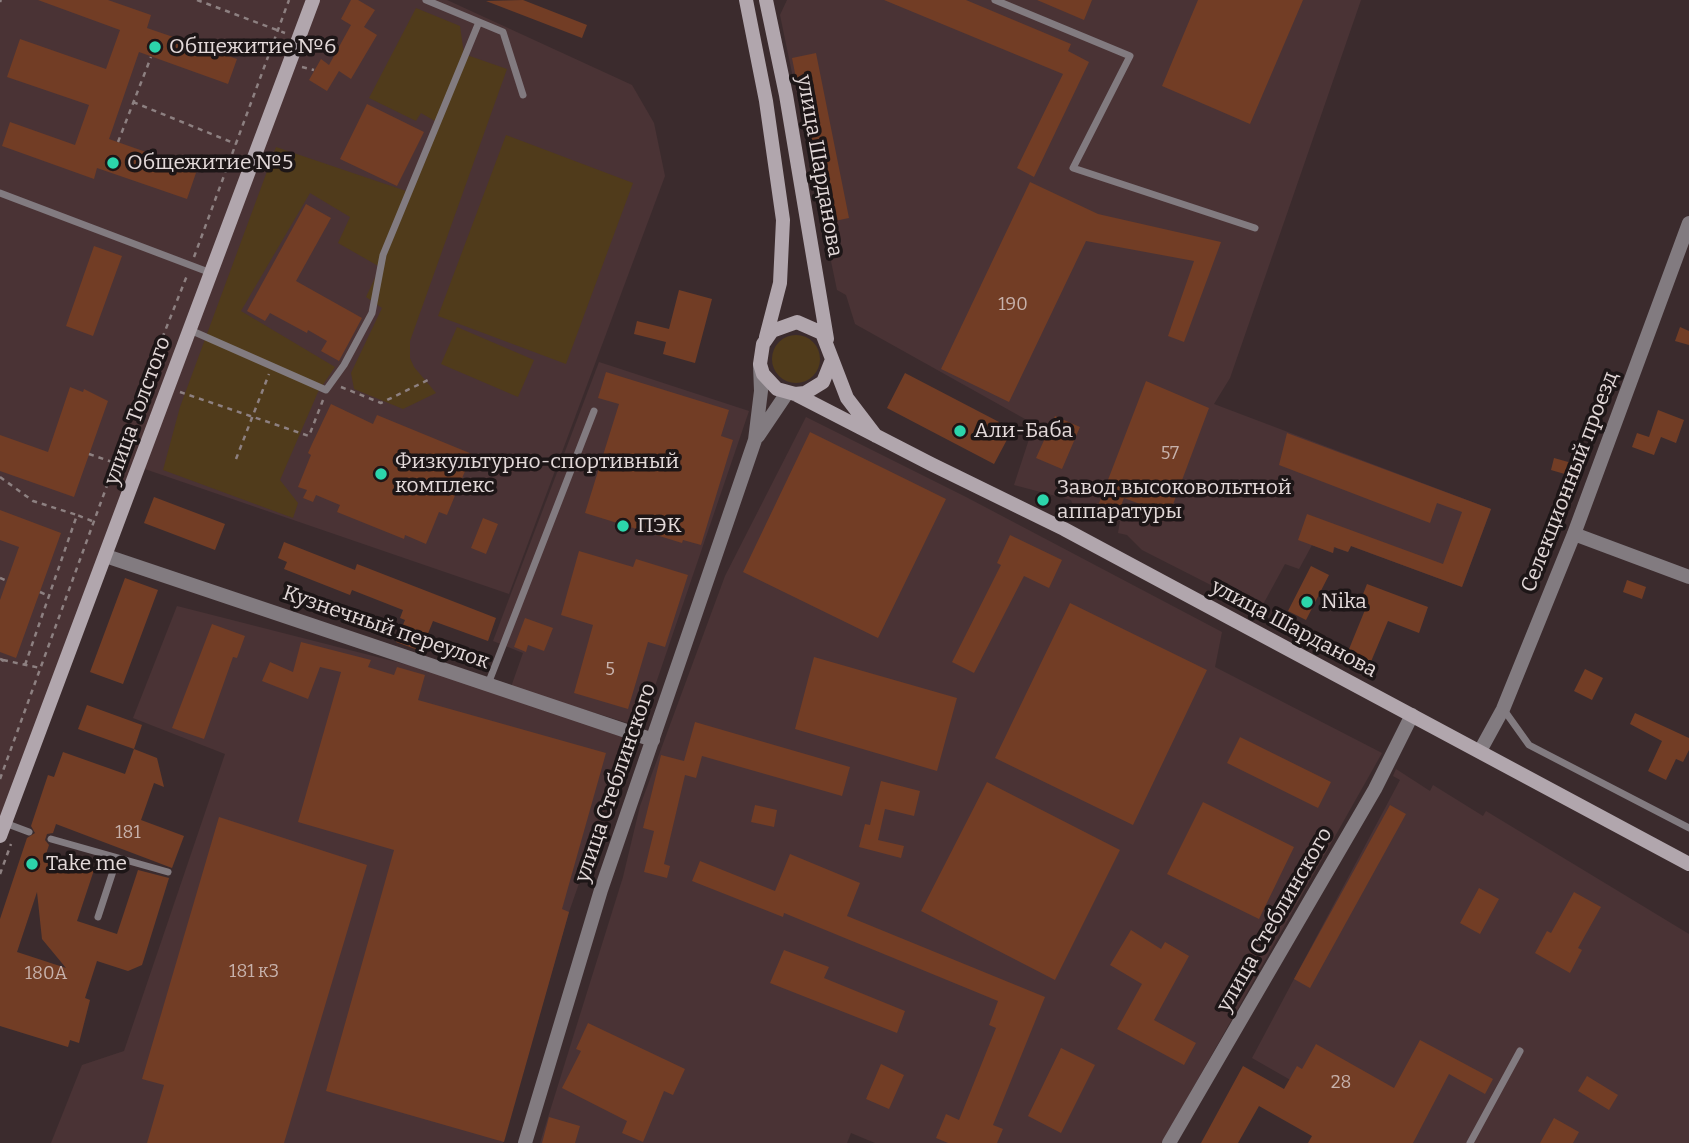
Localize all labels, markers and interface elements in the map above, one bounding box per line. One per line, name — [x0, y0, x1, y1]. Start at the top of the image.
place label: Общежитие №6 — [169, 34, 336, 60]
marker: Общежитие №6 — [147, 39, 163, 55]
street label: улица Шарданова — [791, 73, 847, 259]
place label: Общежитие №5 — [127, 150, 293, 176]
marker: Общежитие №5 — [105, 155, 121, 171]
house number: 190 — [998, 294, 1028, 316]
street label: улица Толстого — [99, 333, 177, 489]
street label: Селекционный проезд — [1516, 368, 1624, 596]
place label: Али-Баба — [974, 418, 1073, 444]
marker: Али-Баба — [952, 423, 968, 439]
house number: 57 — [1161, 443, 1179, 465]
place label: Физкультурно-спортивный комплекс — [395, 449, 679, 499]
marker: Физкультурно-спортивный комплекс — [373, 466, 389, 482]
place label: Завод высоковольтной аппаратуры — [1057, 475, 1292, 525]
marker: Завод высоковольтной аппаратуры — [1035, 492, 1051, 508]
place label: ПЭК — [637, 513, 682, 539]
marker: ПЭК — [615, 518, 631, 534]
street label: улица Шарданова — [1207, 575, 1381, 683]
street label: Кузнечный переулок — [279, 581, 493, 675]
place label: Nika — [1321, 589, 1367, 615]
marker: Nika — [1299, 594, 1315, 610]
house number: 5 — [605, 659, 615, 681]
street label: улица Стеблинского — [570, 680, 662, 886]
house number: 181 — [115, 822, 141, 844]
street label: улица Стеблинского — [1212, 823, 1338, 1017]
place label: Take me — [46, 851, 127, 877]
marker: Take me — [24, 856, 40, 872]
house number: 181 к3 — [229, 961, 279, 983]
house number: 180А — [25, 963, 67, 985]
house number: 28 — [1331, 1072, 1351, 1094]

